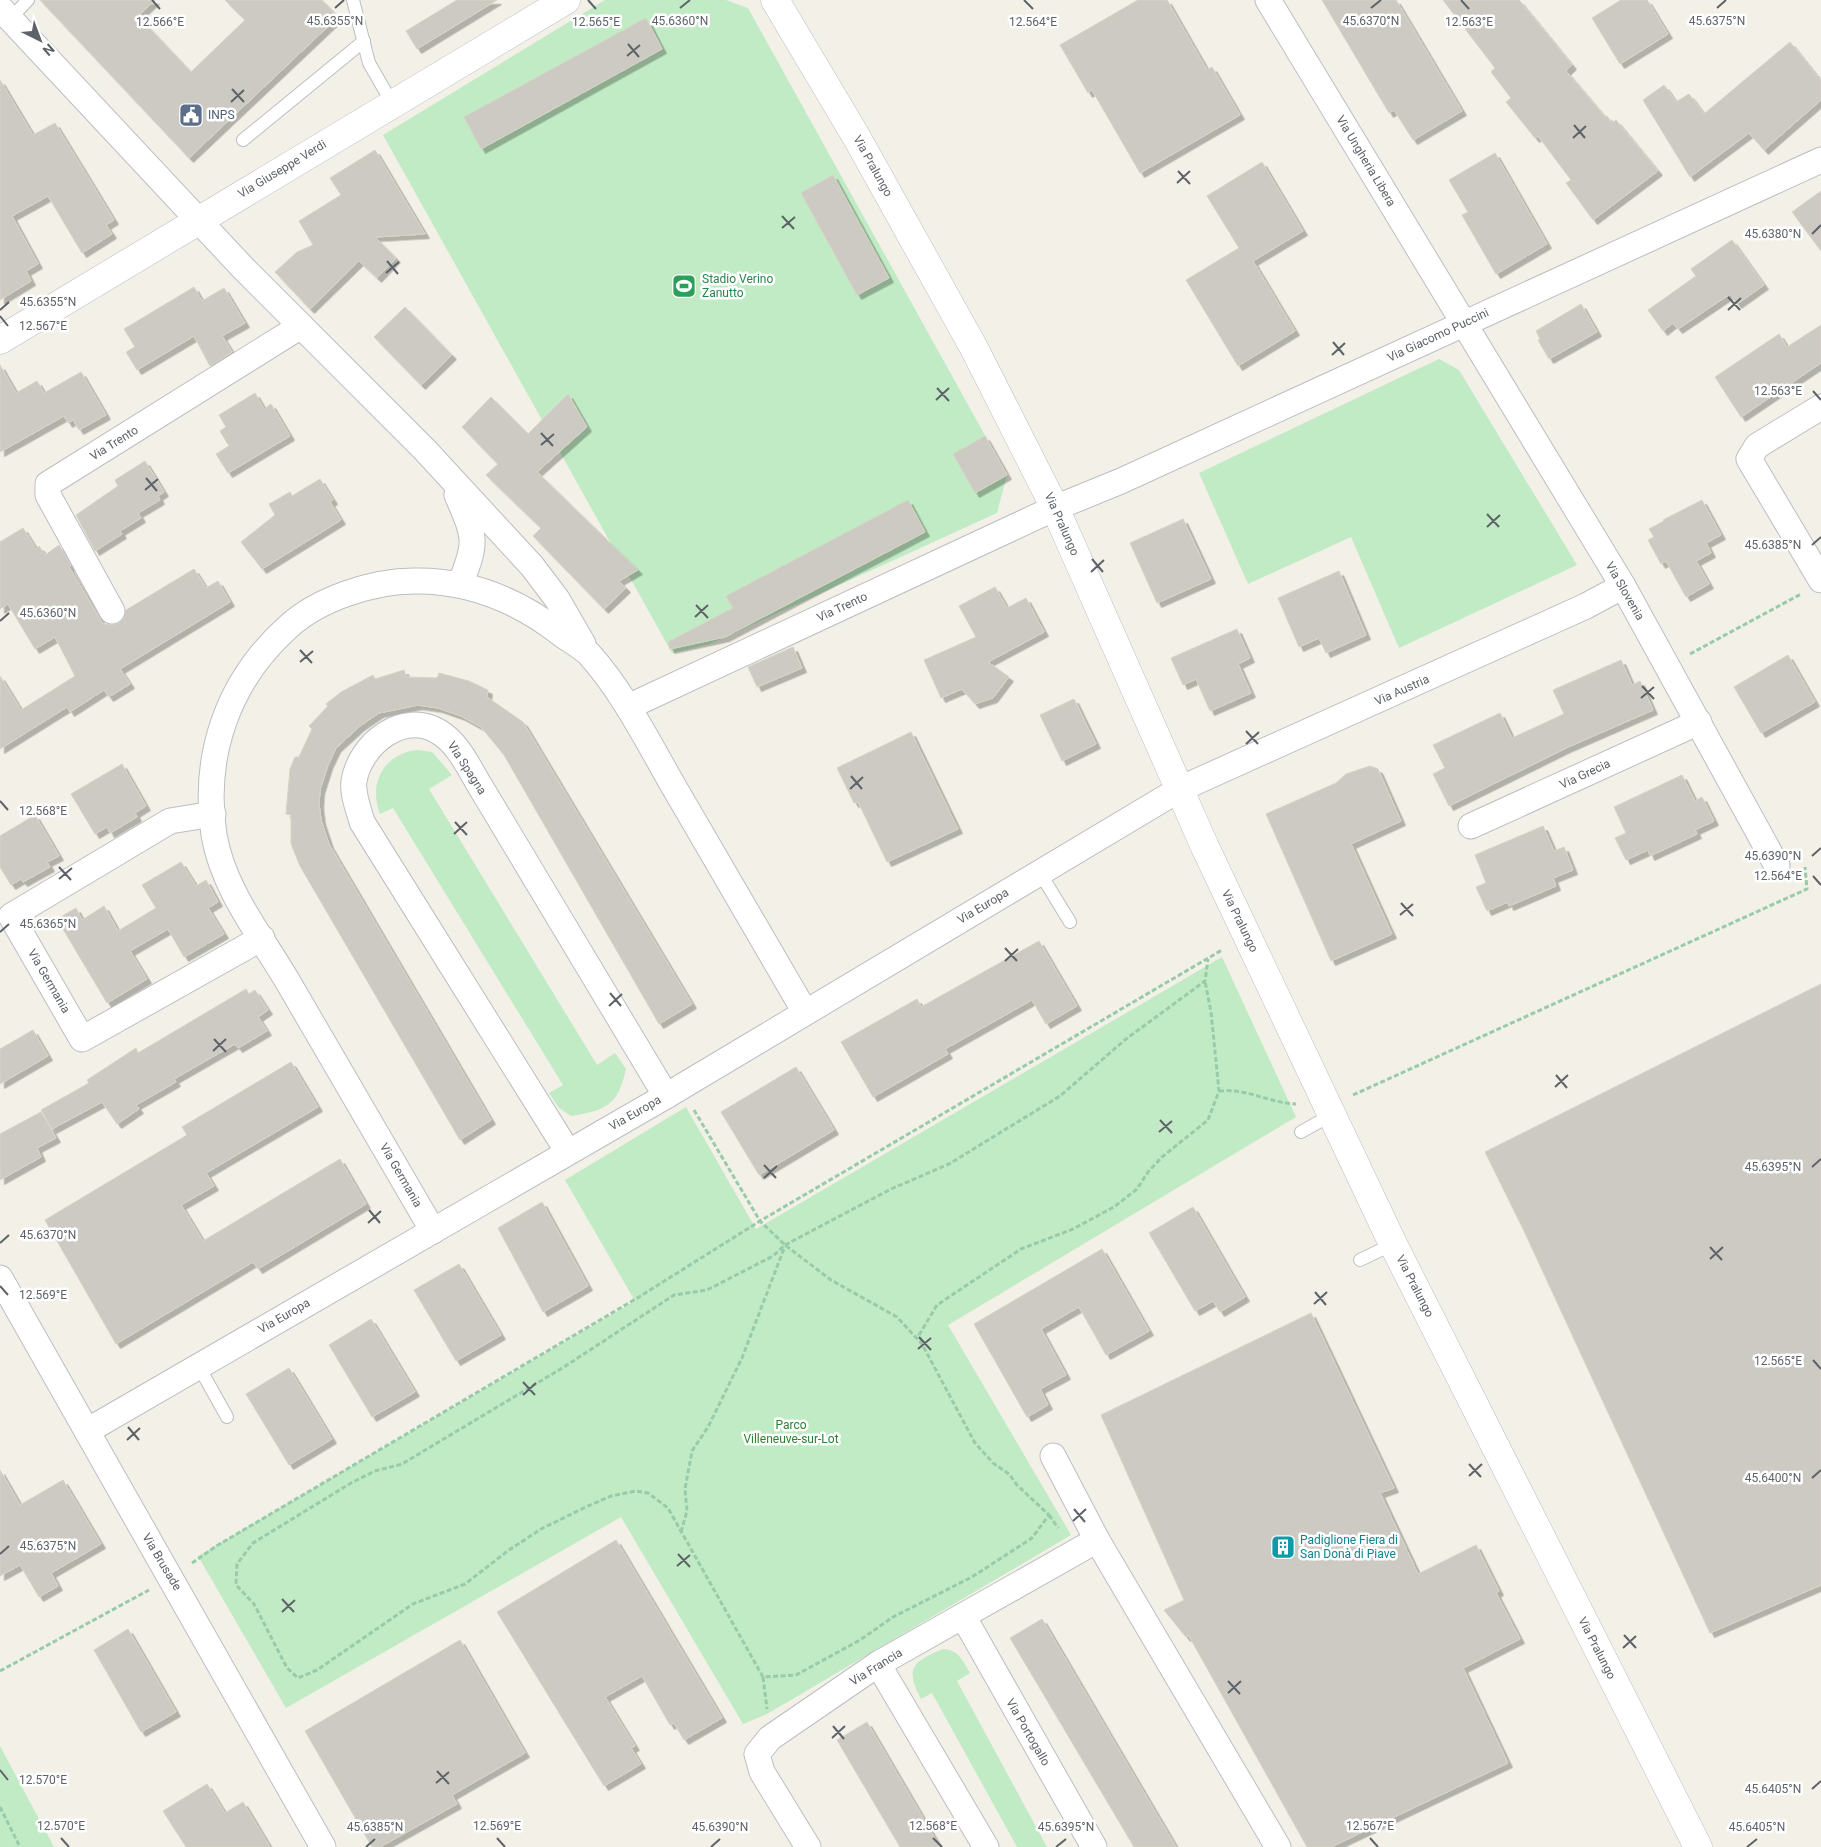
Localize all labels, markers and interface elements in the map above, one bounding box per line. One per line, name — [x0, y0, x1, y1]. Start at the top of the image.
text: 45.6355°N — [307, 14, 363, 28]
text: 45.6360°N — [652, 14, 708, 28]
text: 45.6370°N — [1343, 14, 1399, 28]
text: 45.6375°N — [1689, 14, 1745, 28]
north arrow — [15, 15, 65, 65]
text: 12.566°E — [136, 15, 184, 29]
text: 12.565°E — [572, 15, 620, 29]
text: 12.564°E — [1009, 15, 1057, 29]
text: 12.563°E — [1445, 15, 1493, 29]
text: N — [40, 40, 58, 59]
public building icon: INPS — [178, 102, 204, 128]
place label: INPS — [208, 108, 235, 122]
street label: Via Ungheria Libera — [1333, 113, 1399, 209]
street label: Via Pralungo — [850, 133, 896, 199]
street label: Via Giuseppe Verdi — [235, 137, 329, 201]
text: 45.6380°N — [1745, 227, 1801, 241]
place label: Stadio Verino Zanutto — [702, 272, 773, 300]
sports icon: Stadio Verino Zanutto — [671, 273, 697, 299]
text: 45.6355°N — [20, 295, 76, 309]
street label: Via Giacomo Puccini — [1385, 305, 1491, 365]
text: 12.567°E — [19, 319, 67, 333]
text: 12.563°E — [1754, 384, 1802, 398]
street label: Via Trento — [87, 423, 141, 463]
street label: Via Pralungo — [1042, 490, 1082, 558]
text: 45.6385°N — [1745, 538, 1801, 552]
street label: Via Slovenia — [1603, 559, 1647, 623]
street label: Via Trento — [815, 589, 870, 625]
text: 45.6360°N — [20, 606, 76, 620]
street label: Via Austria — [1373, 672, 1431, 708]
street label: Via Spagna — [445, 739, 489, 797]
street label: Via Grecia — [1557, 756, 1613, 792]
text: 12.568°E — [19, 804, 67, 818]
text: 45.6390°N — [1745, 849, 1801, 863]
text: 12.564°E — [1754, 869, 1802, 883]
street label: Via Europa — [955, 885, 1011, 927]
street label: Via Pralungo — [1219, 887, 1261, 955]
text: 45.6365°N — [20, 917, 76, 931]
street label: Via Germania — [25, 946, 73, 1016]
street label: Via Europa — [607, 1093, 663, 1133]
street label: Via Germania — [377, 1140, 425, 1210]
text: 45.6395°N — [1745, 1160, 1801, 1174]
text: 45.6370°N — [20, 1228, 76, 1242]
street label: Via Pralungo — [1393, 1253, 1437, 1319]
text: 12.569°E — [19, 1288, 67, 1302]
street label: Via Europa — [256, 1296, 312, 1336]
text: 12.565°E — [1754, 1354, 1802, 1368]
park label: Parco Villeneuve-sur-Lot — [743, 1418, 839, 1446]
text: 45.6400°N — [1745, 1471, 1801, 1485]
street label: Via Brusade — [139, 1531, 185, 1593]
place label: Padiglione Fiera di San Donà di Piave — [1300, 1533, 1398, 1561]
building icon: Padiglione Fiera di San Donà di Piave — [1270, 1534, 1296, 1560]
text: 45.6375°N — [20, 1539, 76, 1553]
street label: Via Pralungo — [1575, 1615, 1619, 1681]
street label: Via Francia — [847, 1645, 905, 1689]
street label: Via Portogallo — [1003, 1696, 1053, 1768]
text: 12.570°E — [19, 1773, 67, 1787]
text: 45.6405°N — [1745, 1782, 1801, 1796]
text: 12.570°E — [37, 1819, 85, 1833]
text: 12.569°E — [473, 1819, 521, 1833]
text: 12.568°E — [909, 1819, 957, 1833]
text: 12.567°E — [1346, 1819, 1394, 1833]
text: 45.6385°N — [347, 1820, 403, 1834]
text: 45.6390°N — [692, 1820, 748, 1834]
text: 45.6395°N — [1038, 1820, 1094, 1834]
text: 45.6405°N — [1729, 1820, 1785, 1834]

